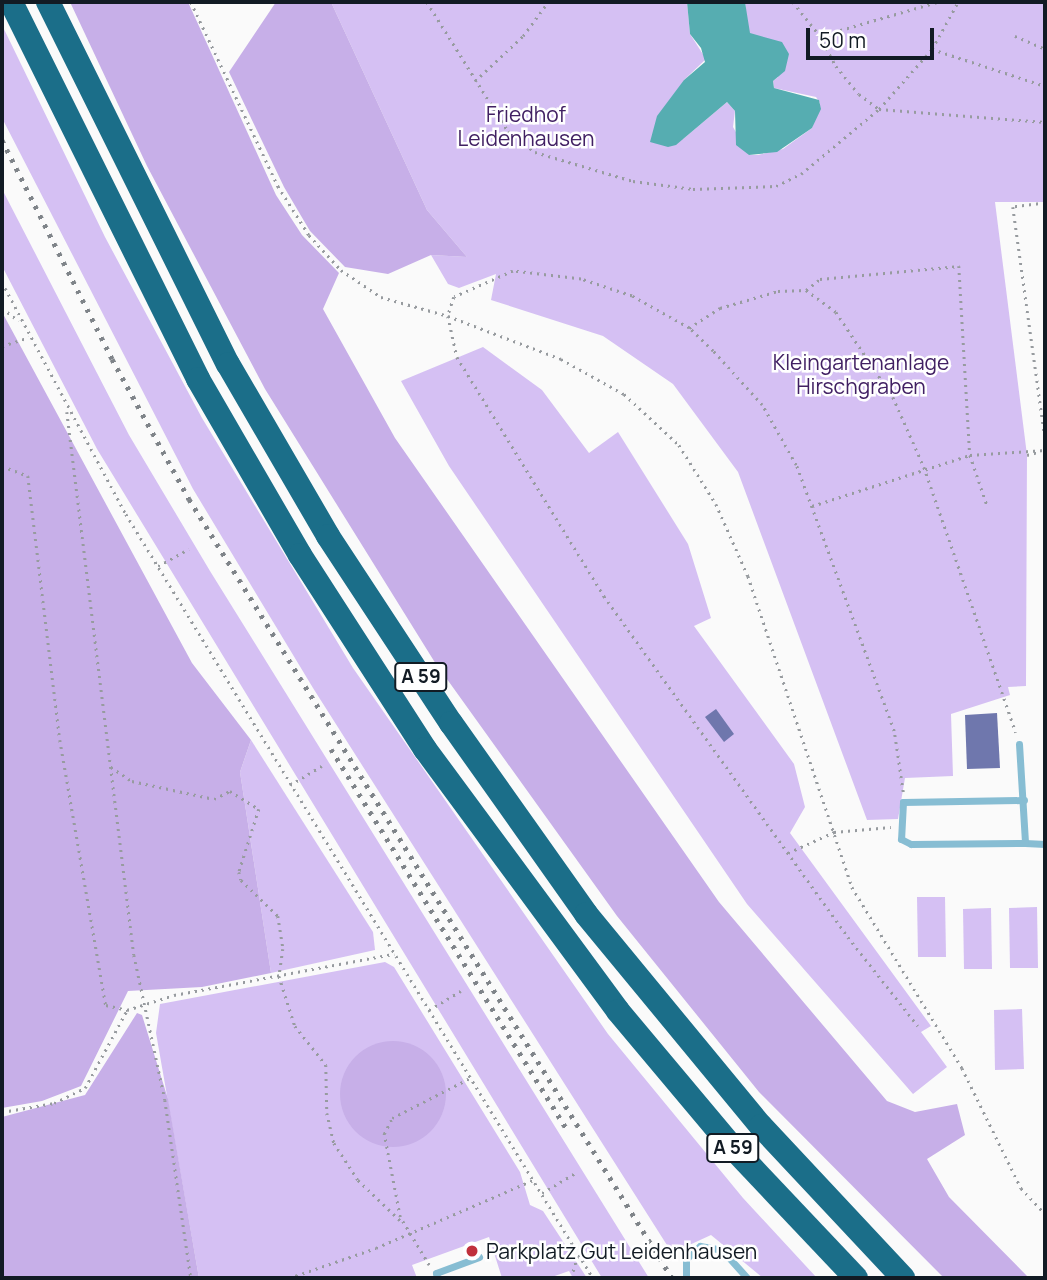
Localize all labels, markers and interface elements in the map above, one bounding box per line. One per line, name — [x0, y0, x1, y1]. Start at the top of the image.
scale bar — [809, 14, 937, 58]
text: 50 m — [819, 26, 866, 54]
park label: Friedhof Leidenhausen — [458, 101, 594, 151]
park label: Kleingartenanlage Hirschgraben — [773, 349, 949, 399]
road number: A 59 — [393, 662, 449, 692]
road number: A 59 — [705, 1132, 761, 1164]
place label: Parkplatz Gut Leidenhausen — [486, 1238, 757, 1264]
marker: Parkplatz Gut Leidenhausen — [464, 1243, 480, 1259]

